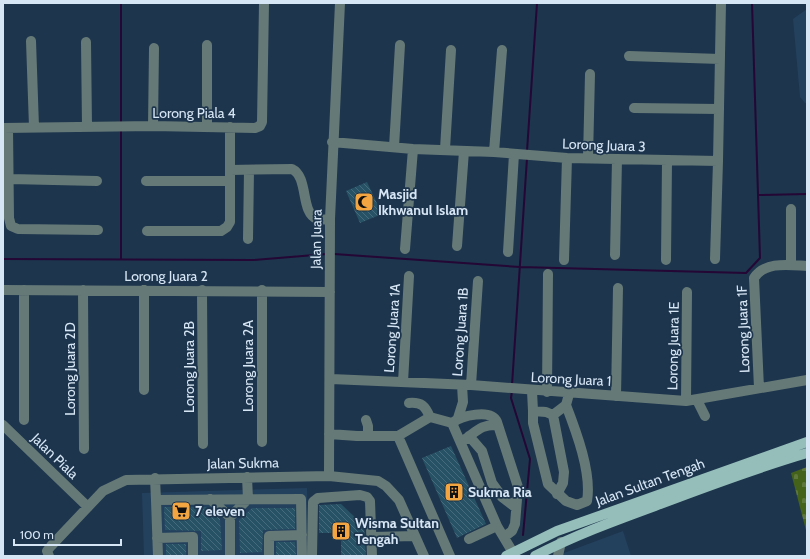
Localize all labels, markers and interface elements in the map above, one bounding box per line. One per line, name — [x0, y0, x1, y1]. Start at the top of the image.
street label: Lorong Piala 4 — [152, 104, 236, 122]
street label: Lorong Juara 3 — [562, 135, 646, 155]
place label: Masjid Ikhwanul Islam — [378, 185, 468, 219]
mosque icon: Masjid Ikhwanul Islam — [353, 191, 375, 213]
street label: Jalan Juara — [306, 209, 326, 270]
street label: Lorong Juara 2 — [124, 267, 208, 285]
street label: Lorong Juara 1A — [380, 282, 404, 373]
street label: Lorong Juara 1F — [732, 284, 754, 373]
street label: Lorong Juara 1B — [448, 287, 472, 377]
street label: Lorong Juara 1E — [663, 301, 683, 390]
street label: Lorong Juara 2A — [239, 320, 257, 412]
street label: Lorong Juara 2B — [180, 321, 198, 413]
street label: Lorong Juara 2D — [61, 322, 79, 416]
street label: Lorong Juara 1 — [530, 368, 612, 390]
street label: Jalan Piala — [27, 428, 83, 483]
street label: Jalan Sukma — [206, 453, 279, 473]
street label: Jalan Sultan Tengah — [592, 454, 707, 510]
building icon: Sukma Ria — [443, 481, 465, 503]
place label: Sukma Ria — [468, 483, 532, 501]
supermarket icon: 7 eleven — [170, 500, 192, 522]
place label: 7 eleven — [195, 502, 245, 520]
place label: Wisma Sultan Tengah — [355, 514, 439, 548]
building icon: Wisma Sultan Tengah — [330, 520, 352, 542]
scale bar — [14, 521, 121, 547]
text: 100 m — [20, 527, 54, 542]

